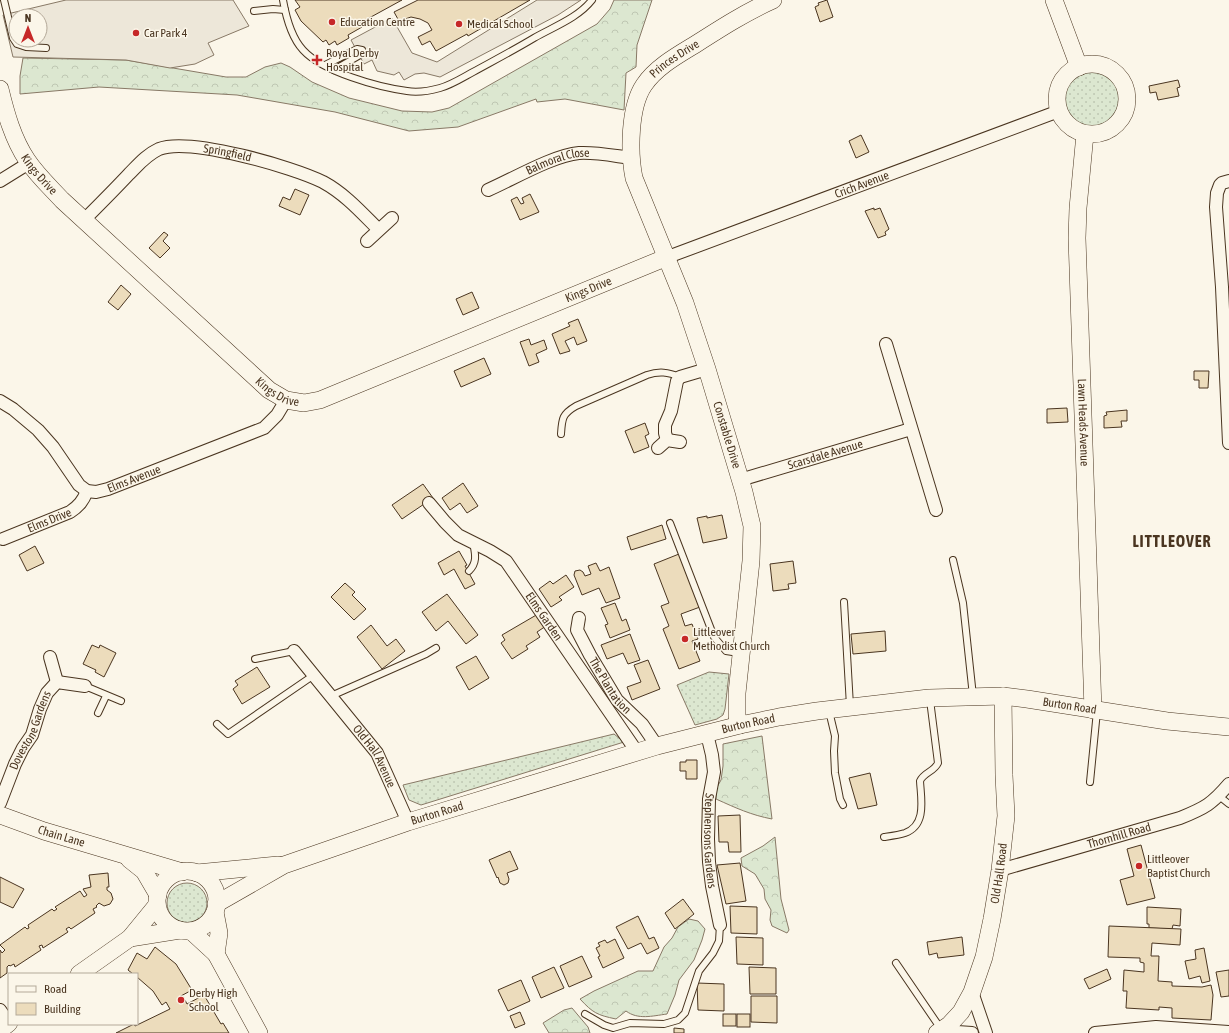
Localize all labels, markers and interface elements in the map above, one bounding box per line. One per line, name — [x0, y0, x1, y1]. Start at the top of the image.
north arrow — [8, 8, 48, 48]
text: N — [25, 12, 31, 24]
place label: Education Centre — [340, 15, 415, 29]
marker: Education Centre — [327, 17, 337, 27]
place label: Medical School — [467, 17, 534, 31]
marker: Medical School — [454, 19, 464, 29]
place label: Car Park 4 — [144, 26, 188, 40]
marker: Car Park 4 — [131, 28, 141, 38]
street label: Princes Drive — [647, 37, 702, 81]
place label: Royal Derby Hospital — [326, 46, 379, 74]
marker: Royal Derby Hospital — [311, 54, 323, 66]
street label: Springfield — [202, 141, 253, 165]
street label: Balmoral Close — [524, 146, 590, 178]
street label: Kings Drive — [18, 151, 60, 198]
street label: Crich Avenue — [833, 168, 891, 201]
street label: Kings Drive — [563, 274, 614, 305]
street label: Kings Drive — [252, 374, 300, 409]
street label: Lawn Heads Avenue — [1075, 378, 1092, 467]
street label: Constable Drive — [710, 400, 744, 470]
street label: Scarsdale Avenue — [786, 437, 864, 472]
street label: Elms Avenue — [105, 462, 163, 496]
street label: Elms Drive — [25, 505, 73, 535]
district label: LITTLEOVER — [1132, 532, 1212, 550]
street label: Elms Garden — [523, 590, 565, 643]
place label: Littleover Methodist Church — [693, 625, 770, 653]
marker: Littleover Methodist Church — [680, 634, 690, 644]
street label: The Plantation — [586, 655, 634, 717]
street label: Dovestone Gardens — [6, 689, 54, 772]
street label: Burton Road — [1042, 695, 1098, 717]
street label: Burton Road — [720, 711, 776, 736]
street label: Old Hall Avenue — [350, 722, 399, 790]
street label: Stephensons Gardens — [701, 792, 719, 889]
street label: Burton Road — [409, 799, 465, 828]
street label: Thornhill Road — [1086, 820, 1153, 851]
street label: Chain Lane — [36, 822, 87, 850]
street label: Old Hall Road — [988, 842, 1010, 905]
place label: Littleover Baptist Church — [1147, 852, 1210, 880]
marker: Littleover Baptist Church — [1134, 861, 1144, 871]
legend — [8, 973, 138, 1025]
text: Road — [44, 982, 67, 996]
place label: Derby High School — [189, 986, 238, 1014]
marker: Derby High School — [176, 995, 186, 1005]
text: Building — [44, 1002, 82, 1016]

